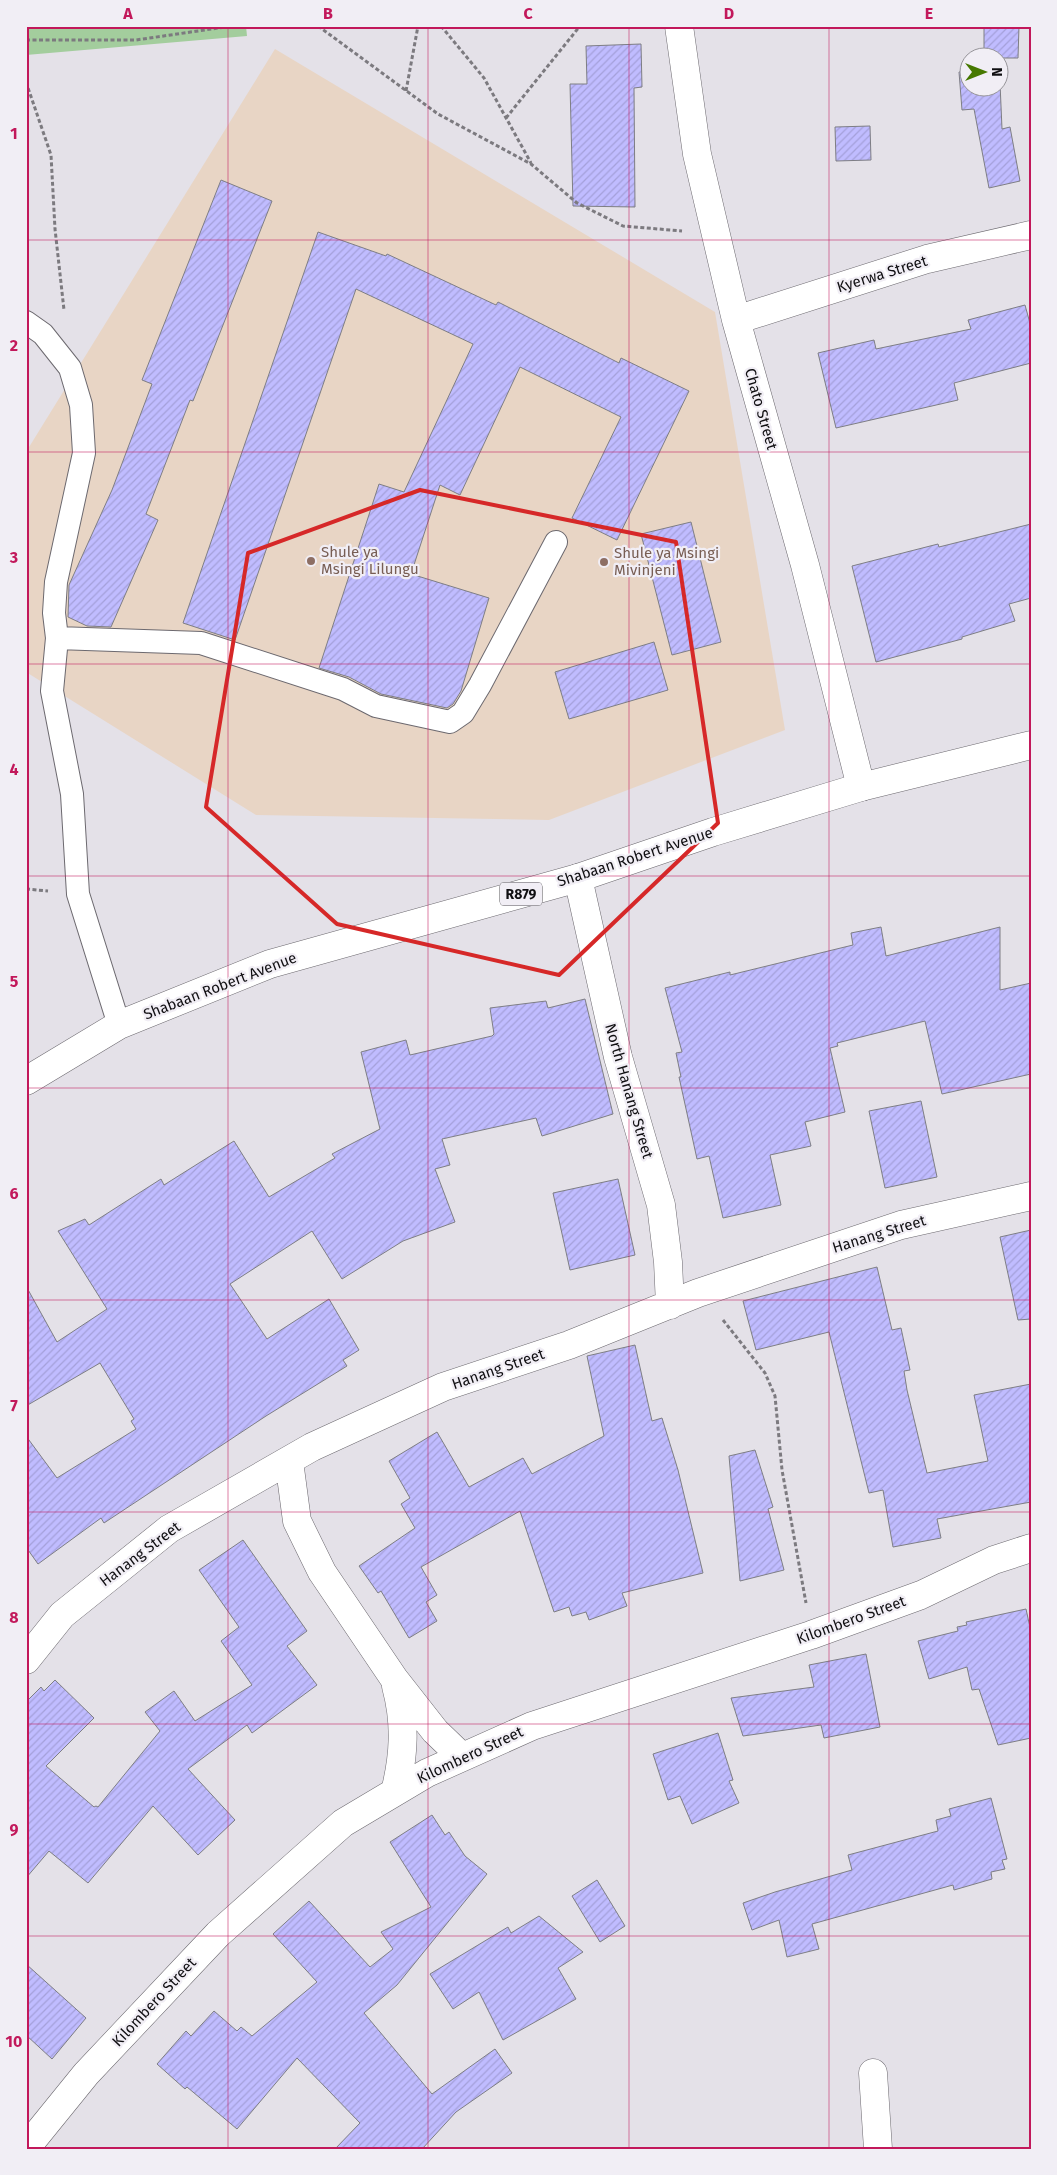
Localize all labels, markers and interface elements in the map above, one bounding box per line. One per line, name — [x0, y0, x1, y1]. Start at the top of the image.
text: A — [122, 4, 133, 23]
text: B — [323, 4, 333, 23]
text: C — [523, 4, 533, 23]
text: D — [724, 4, 734, 23]
text: E — [925, 4, 933, 23]
north arrow — [960, 48, 1010, 98]
text: N — [988, 67, 1005, 77]
text: 1 — [10, 124, 18, 143]
street label: Kyerwa Street — [835, 252, 930, 296]
text: 2 — [10, 336, 18, 355]
street label: Chato Street — [741, 366, 781, 452]
place label: Shule ya Msingi Lilungu — [321, 543, 419, 578]
place label: Shule ya Msingi Mivinjeni — [614, 544, 719, 579]
text: 3 — [9, 548, 18, 567]
marker: Shule ya Msingi Lilungu — [305, 555, 317, 567]
marker: Shule ya Msingi Mivinjeni — [598, 556, 610, 568]
text: 4 — [9, 760, 19, 779]
street label: Shabaan Robert Avenue — [555, 823, 715, 891]
road number: R879 — [500, 882, 542, 906]
street label: Shabaan Robert Avenue — [141, 948, 299, 1024]
text: 5 — [10, 972, 19, 991]
street label: North Hanang Street — [601, 1021, 657, 1161]
text: 6 — [9, 1184, 19, 1203]
street label: Hanang Street — [830, 1211, 928, 1257]
street label: Hanang Street — [449, 1345, 547, 1393]
text: 7 — [10, 1396, 18, 1415]
street label: Hanang Street — [96, 1517, 184, 1590]
street label: Kilombero Street — [794, 1592, 909, 1648]
text: 8 — [9, 1608, 19, 1627]
street label: Kilombero Street — [414, 1722, 526, 1787]
text: 9 — [10, 1820, 19, 1839]
street label: Kilombero Street — [108, 1953, 200, 2050]
text: 10 — [6, 2032, 22, 2051]

